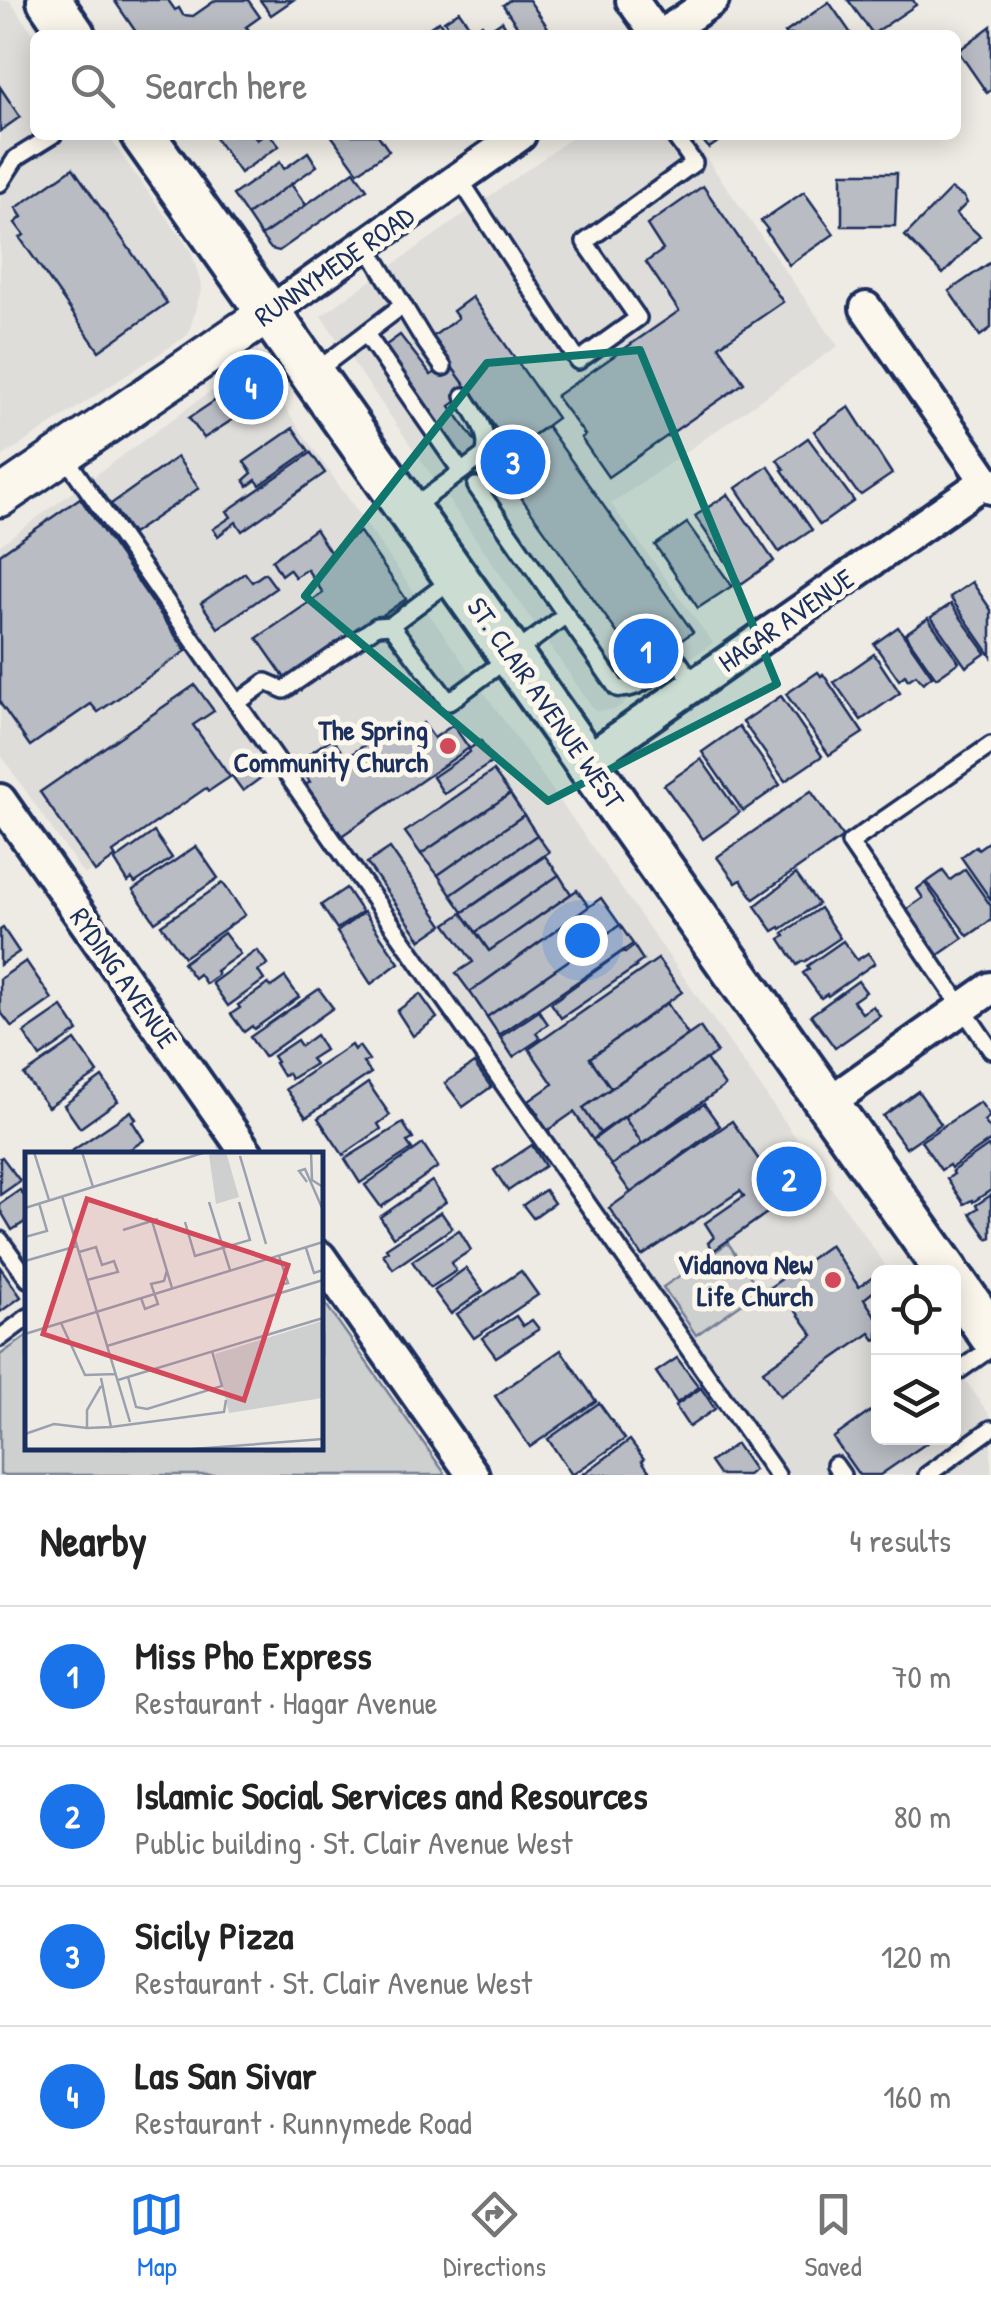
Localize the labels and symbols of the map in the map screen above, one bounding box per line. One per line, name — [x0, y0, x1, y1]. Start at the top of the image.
street label: RUNNYMEDE ROAD — [247, 197, 422, 335]
pin: 4 — [218, 350, 284, 424]
pin: 3 — [480, 424, 546, 500]
street label: HAGAR AVENUE — [711, 559, 861, 681]
street label: ST. CLAIR AVENUE WEST — [459, 590, 634, 817]
pin: 1 — [614, 614, 678, 688]
place label: The Spring Community Church — [234, 711, 428, 782]
marker: The Spring Community Church — [437, 735, 459, 757]
street label: RYDING AVENUE — [61, 900, 187, 1056]
your location — [557, 915, 608, 966]
pin: 2 — [756, 1142, 822, 1216]
inset map — [25, 1152, 322, 1450]
place label: Vidanova New Life Church — [678, 1245, 813, 1315]
marker: Vidanova New Life Church — [822, 1269, 844, 1291]

